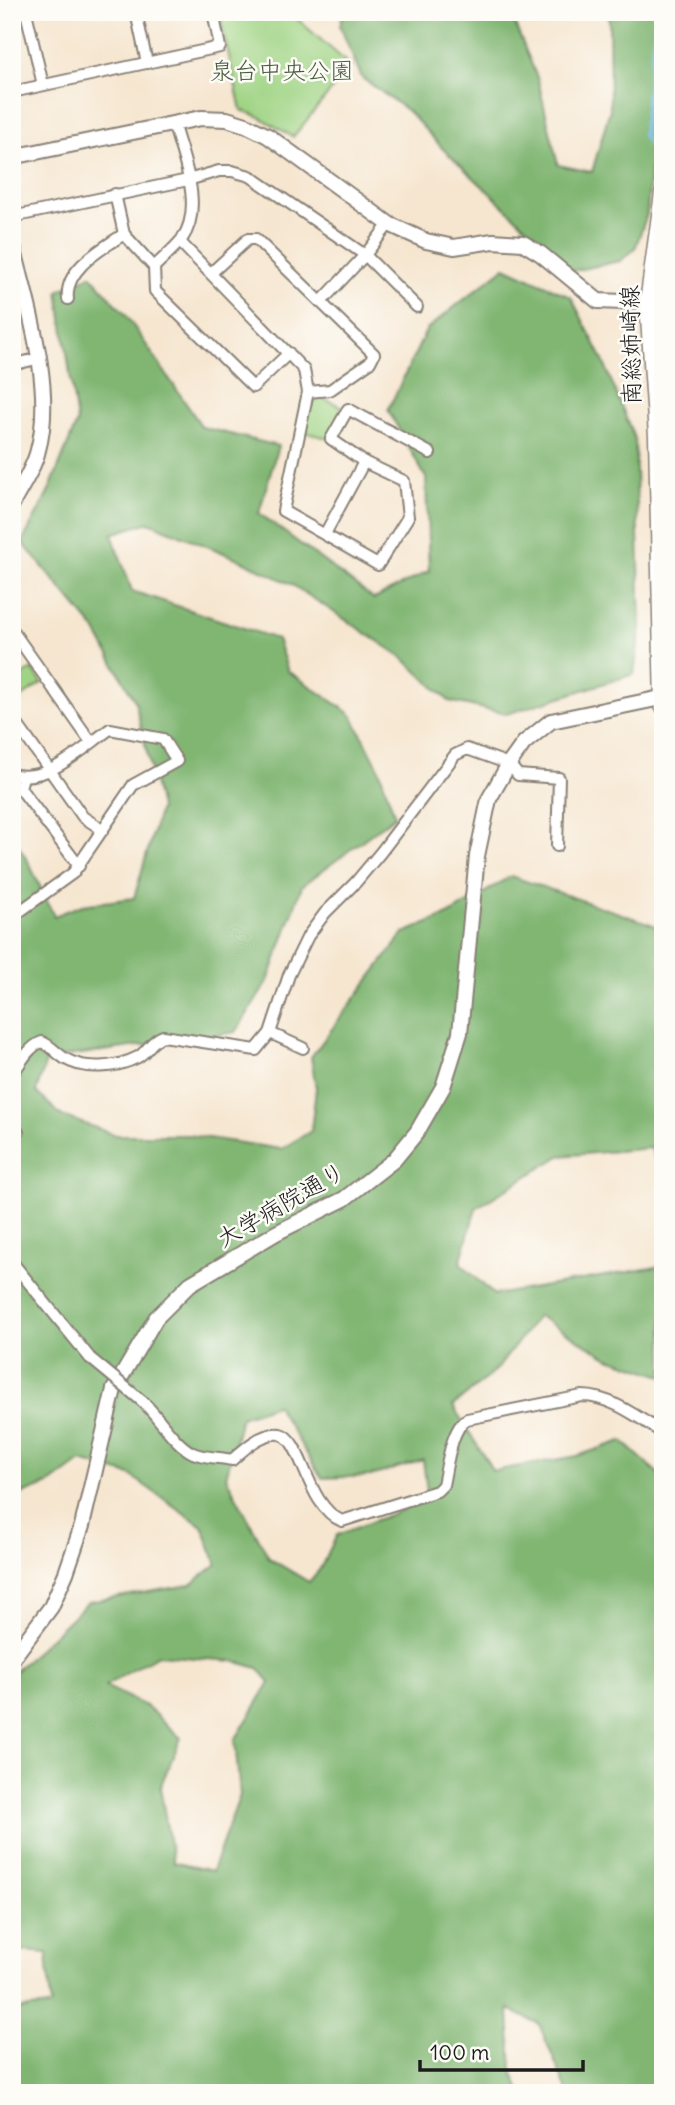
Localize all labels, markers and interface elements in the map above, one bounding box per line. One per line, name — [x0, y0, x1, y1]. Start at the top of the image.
park label: 泉台中央公園 — [210, 55, 354, 85]
street label: 南総姉崎線 — [614, 285, 646, 405]
street label: 大学病院通り — [211, 1155, 350, 1253]
scale bar — [420, 2028, 582, 2072]
text: 100 m — [430, 2039, 489, 2066]

